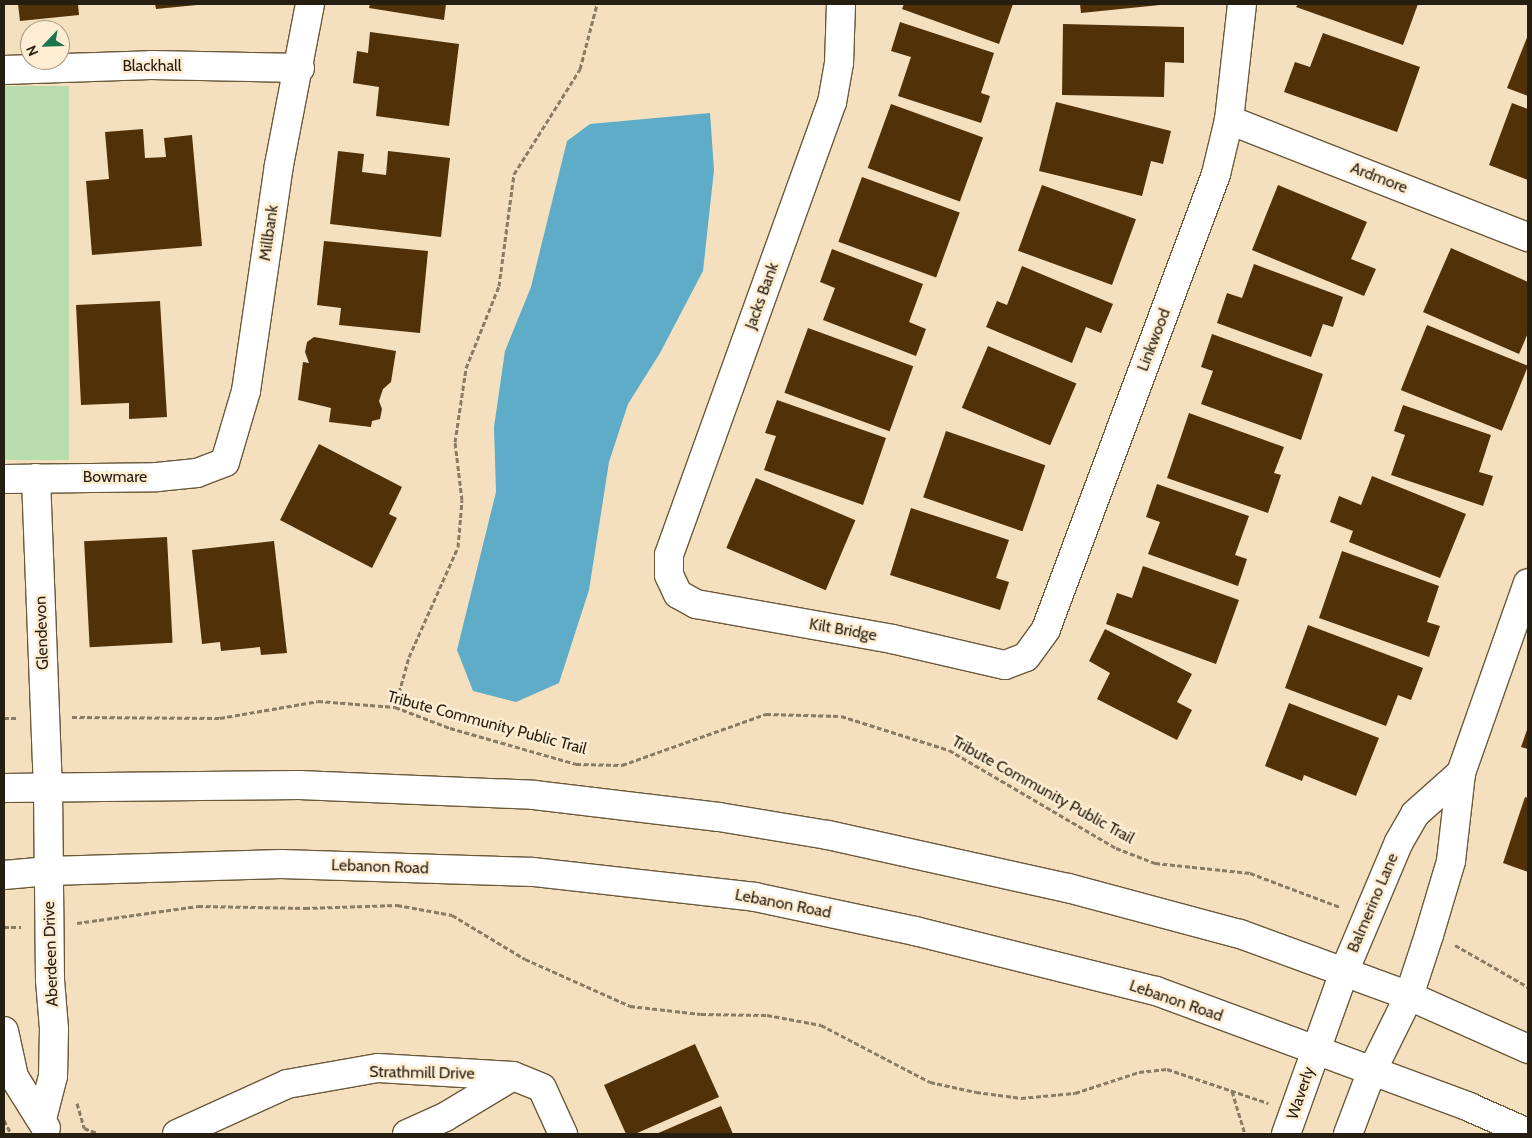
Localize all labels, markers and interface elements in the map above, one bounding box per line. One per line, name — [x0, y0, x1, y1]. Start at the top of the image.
north arrow — [20, 20, 70, 70]
text: N — [22, 43, 42, 59]
street label: Blackhall — [122, 56, 182, 76]
street label: Ardmore — [1348, 158, 1410, 198]
street label: Millbank — [256, 204, 282, 262]
street label: Jacks Bank — [741, 260, 783, 332]
street label: Linkwood — [1133, 306, 1175, 374]
street label: Bowmare — [83, 467, 147, 487]
street label: Glendevon — [31, 596, 53, 670]
street label: Kilt Bridge — [808, 615, 878, 645]
street label: Tribute Community Public Trail — [385, 687, 589, 759]
street label: Tribute Community Public Trail — [948, 732, 1138, 848]
street label: Balmerino Lane — [1343, 851, 1403, 955]
street label: Lebanon Road — [331, 856, 429, 878]
street label: Lebanon Road — [733, 885, 833, 923]
street label: Aberdeen Drive — [40, 901, 62, 1007]
street label: Lebanon Road — [1127, 976, 1225, 1026]
street label: Strathmill Drive — [369, 1062, 475, 1084]
street label: Waverly — [1283, 1064, 1319, 1122]

